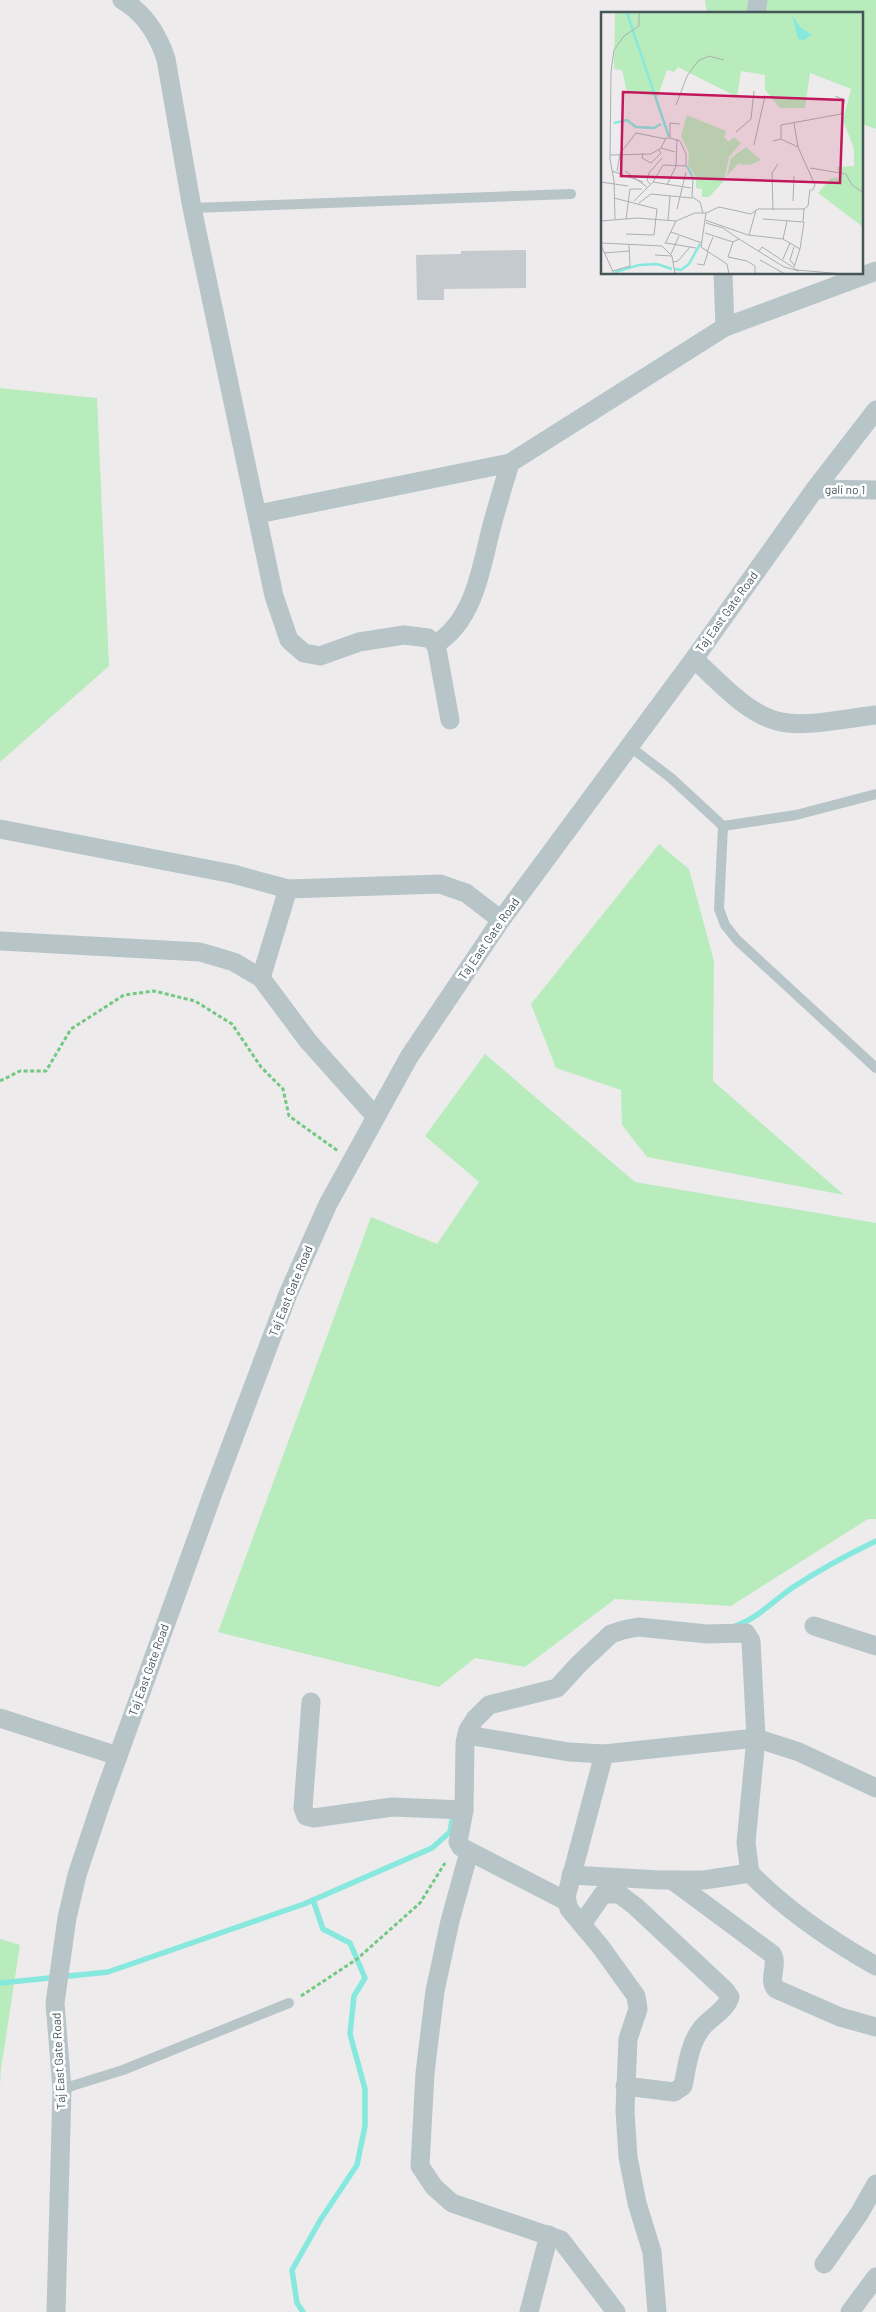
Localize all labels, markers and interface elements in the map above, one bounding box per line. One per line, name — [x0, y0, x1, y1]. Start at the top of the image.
inset map — [601, 12, 864, 275]
street label: gali no 1 — [825, 482, 865, 496]
street label: Taj East Gate Road — [692, 568, 760, 655]
street label: Taj East Gate Road — [455, 895, 522, 982]
street label: Taj East Gate Road — [265, 1243, 315, 1338]
street label: Taj East Gate Road — [125, 1622, 171, 1718]
street label: Taj East Gate Road — [48, 2012, 68, 2110]

